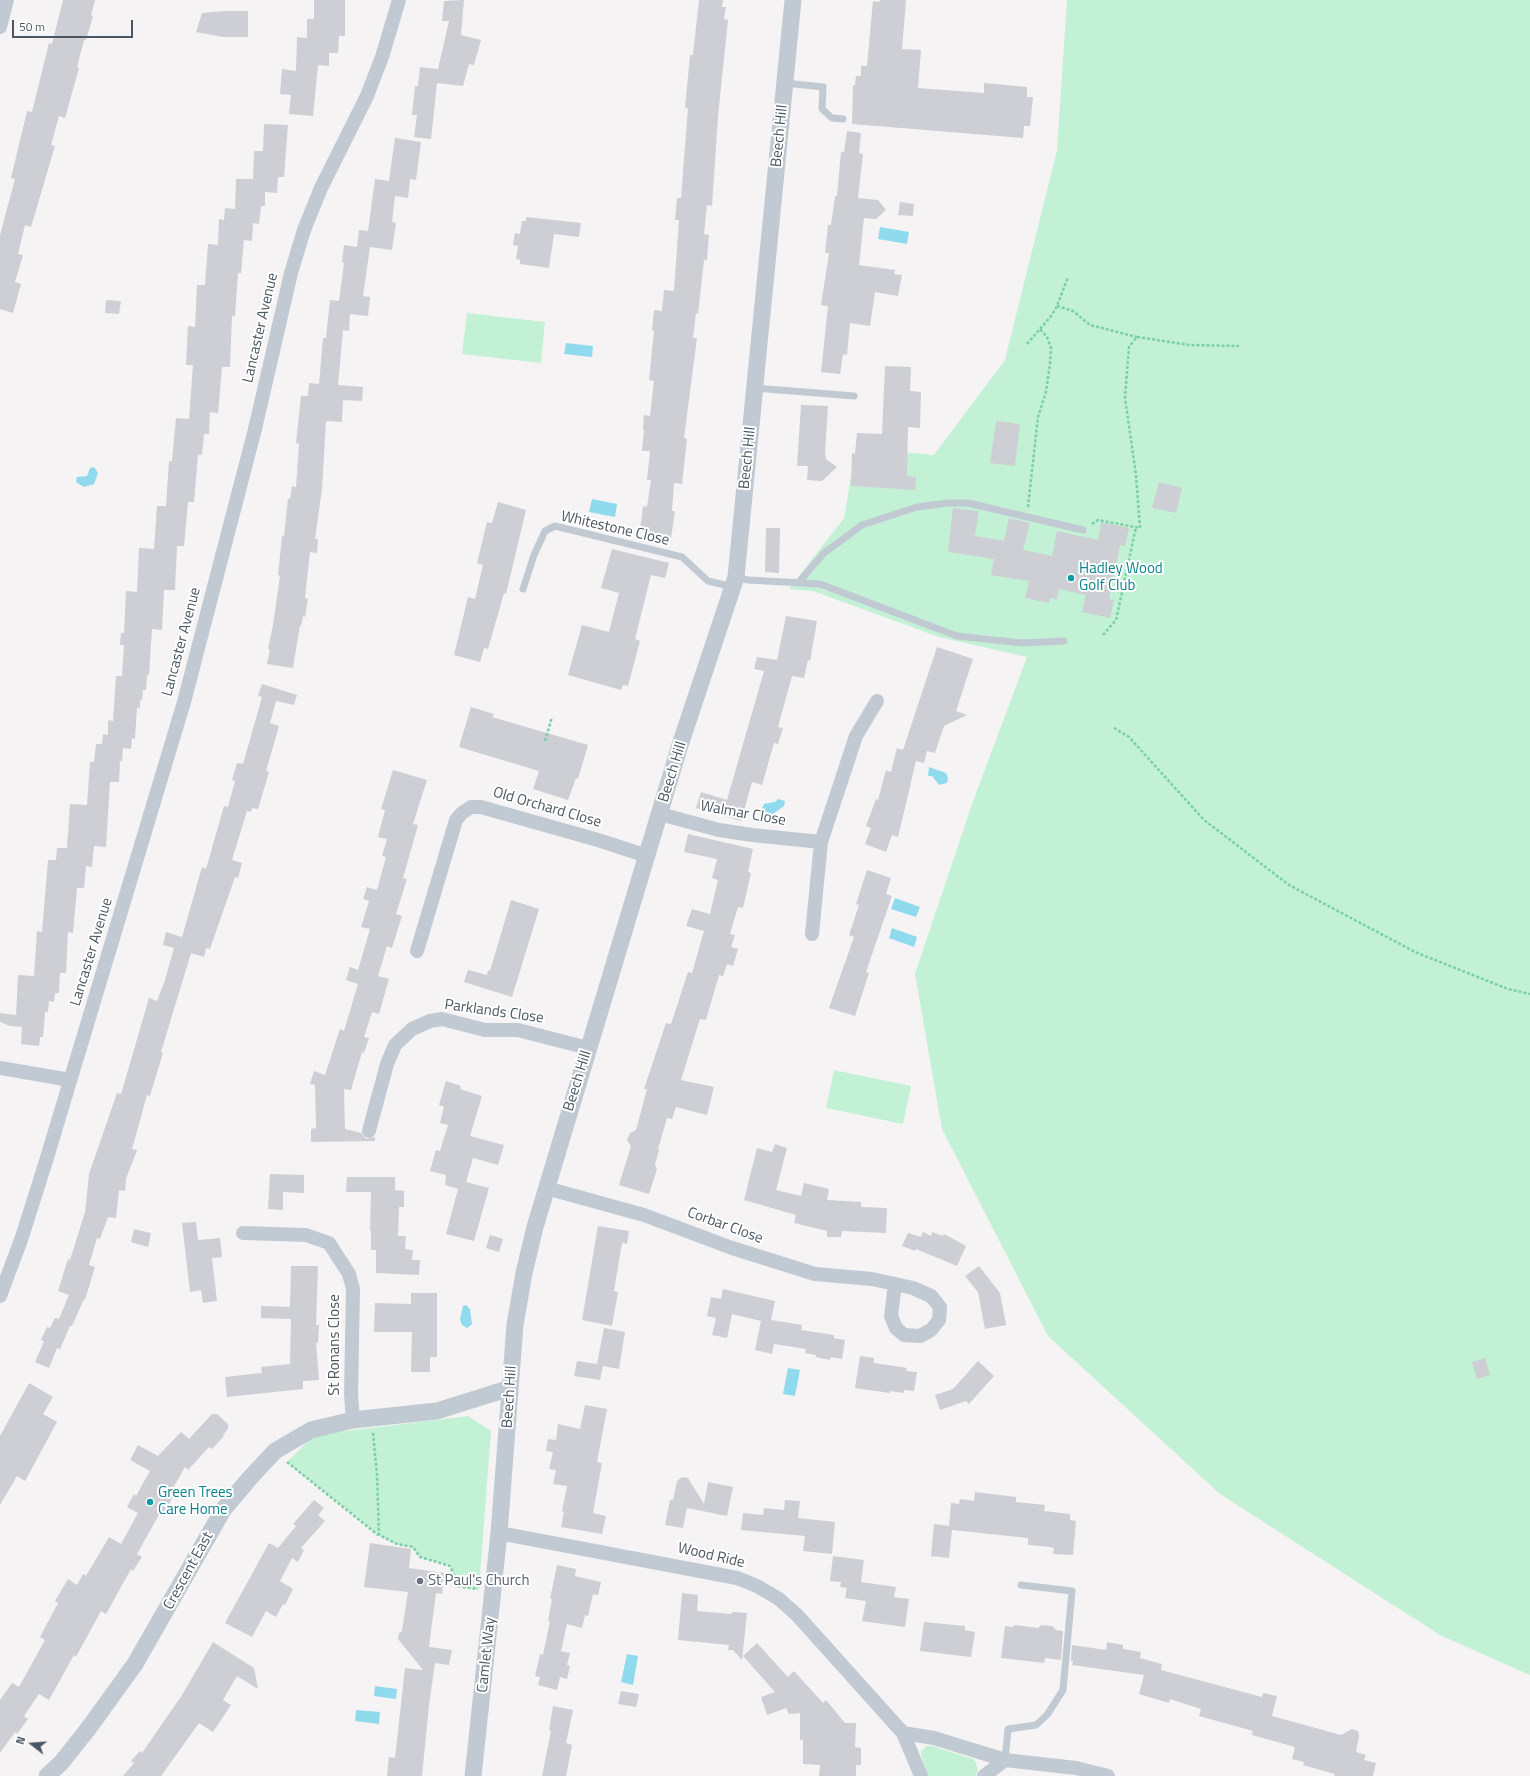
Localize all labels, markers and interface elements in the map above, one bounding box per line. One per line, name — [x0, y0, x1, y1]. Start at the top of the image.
scale bar — [14, 12, 135, 38]
text: 50 m — [19, 17, 45, 36]
street label: Beech Hill — [768, 104, 792, 168]
street label: Lancaster Avenue — [240, 271, 282, 385]
street label: Beech Hill — [736, 426, 760, 490]
street label: Whitestone Close — [559, 508, 671, 550]
place label: Hadley Wood Golf Club — [1079, 560, 1163, 595]
marker: Hadley Wood Golf Club — [1066, 573, 1076, 583]
street label: Lancaster Avenue — [159, 586, 205, 698]
street label: Beech Hill — [655, 739, 691, 805]
street label: Old Orchard Close — [491, 784, 603, 832]
street label: Walmar Close — [699, 798, 787, 830]
street label: Lancaster Avenue — [67, 896, 117, 1008]
street label: Parklands Close — [443, 996, 545, 1028]
street label: Beech Hill — [560, 1048, 596, 1114]
street label: Corbar Close — [685, 1204, 765, 1248]
street label: St Ronans Close — [326, 1294, 344, 1396]
street label: Beech Hill — [499, 1365, 521, 1429]
place label: Green Trees Care Home — [158, 1484, 233, 1519]
marker: Green Trees Care Home — [145, 1497, 155, 1507]
street label: Crescent East — [160, 1529, 218, 1613]
street label: Wood Ride — [676, 1540, 746, 1572]
place label: St Paul's Church — [428, 1572, 529, 1590]
marker: St Paul's Church — [415, 1576, 425, 1586]
street label: Camlet Way — [474, 1617, 500, 1693]
north arrow — [12, 1724, 52, 1764]
text: N — [12, 1735, 29, 1746]

